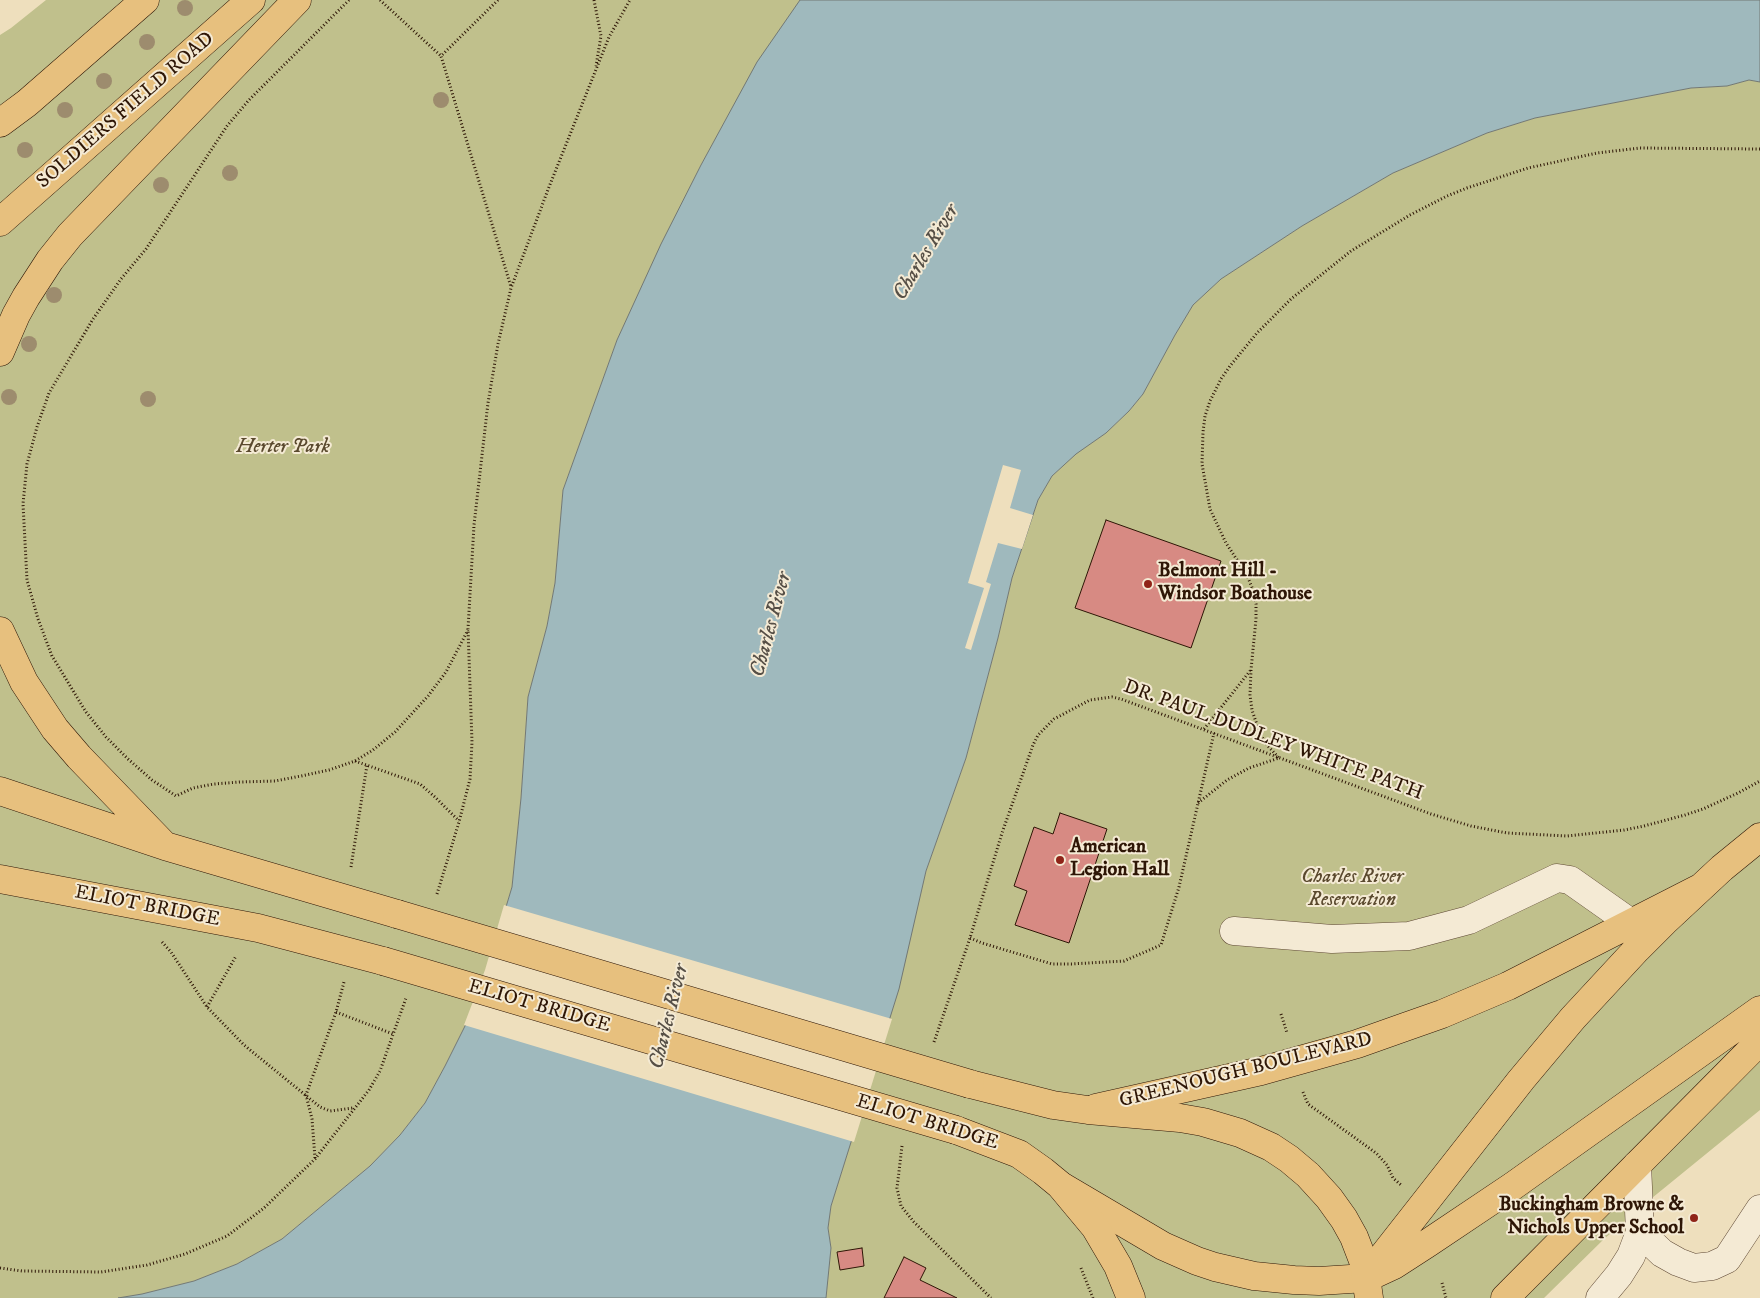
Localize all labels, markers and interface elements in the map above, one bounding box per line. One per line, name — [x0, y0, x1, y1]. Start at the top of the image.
street label: SOLDIERS FIELD ROAD — [32, 27, 220, 195]
water label: Charles River — [889, 201, 965, 305]
park label: Herter Park — [236, 436, 330, 460]
place label: Belmont Hill - Windsor Boathouse — [1158, 560, 1312, 607]
water label: Charles River — [746, 570, 798, 680]
marker: Belmont Hill - Windsor Boathouse — [1142, 578, 1154, 590]
street label: DR. PAUL DUDLEY WHITE PATH — [1120, 675, 1426, 807]
place label: American Legion Hall — [1070, 836, 1169, 883]
marker: American Legion Hall — [1054, 854, 1066, 866]
park label: Charles River Reservation — [1301, 866, 1403, 913]
street label: ELIOT BRIDGE — [72, 881, 222, 933]
water label: Charles River — [645, 962, 695, 1072]
street label: ELIOT BRIDGE — [465, 975, 613, 1039]
street label: GREENOUGH BOULEVARD — [1117, 1028, 1375, 1114]
street label: ELIOT BRIDGE — [853, 1090, 1001, 1156]
place label: Buckingham Browne & Nichols Upper School — [1499, 1194, 1684, 1241]
marker: Buckingham Browne & Nichols Upper School — [1688, 1212, 1700, 1224]

